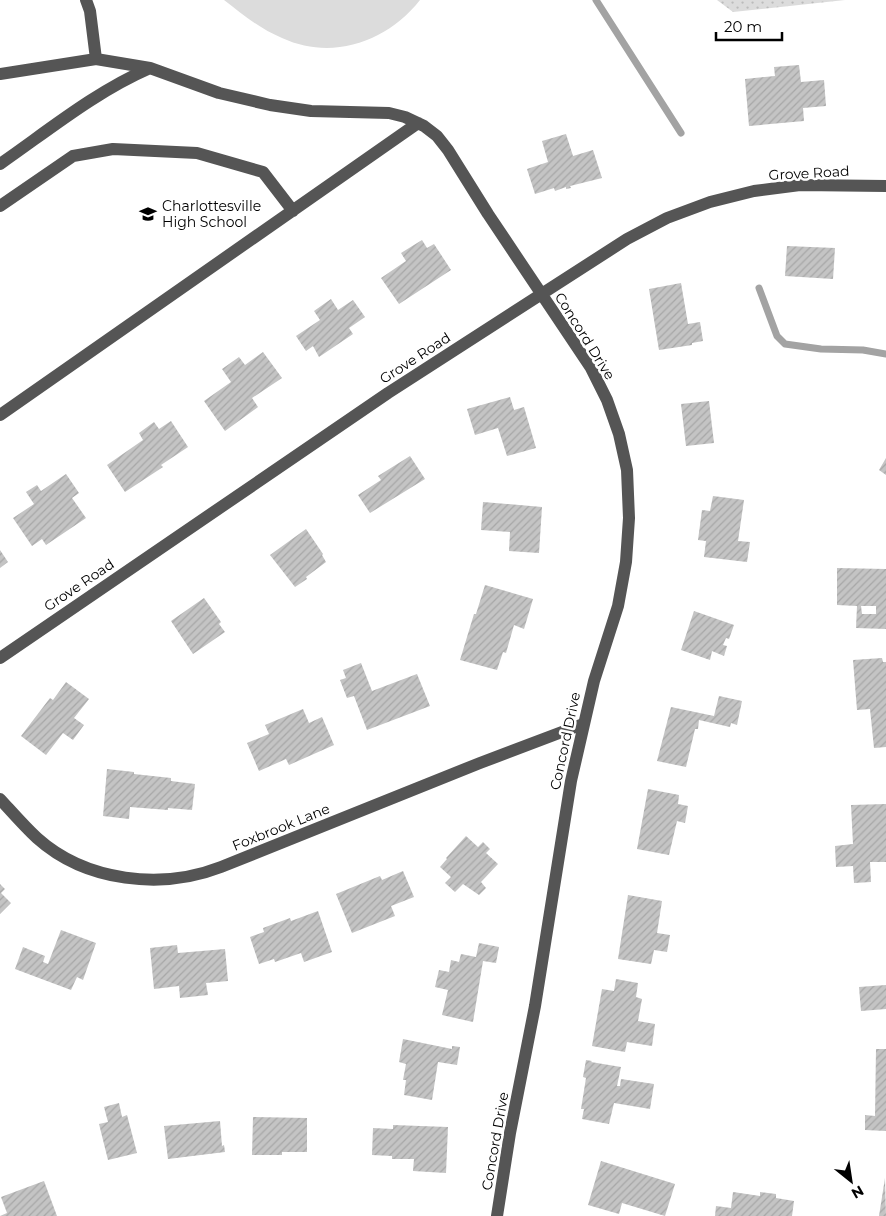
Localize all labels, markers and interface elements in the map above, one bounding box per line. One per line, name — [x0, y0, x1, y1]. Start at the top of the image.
scale bar — [716, 10, 782, 42]
text: 20 m — [724, 17, 762, 36]
street label: Grove Road — [768, 162, 850, 184]
place label: Charlottesville High School — [162, 197, 261, 231]
school or university icon: Charlottesville High School — [138, 204, 158, 224]
street label: Concord Drive — [551, 289, 619, 383]
street label: Grove Road — [376, 328, 454, 388]
street label: Grove Road — [40, 555, 118, 615]
street label: Concord Drive — [546, 690, 584, 792]
street label: Foxbrook Lane — [230, 799, 332, 855]
street label: Concord Drive — [477, 1090, 513, 1192]
north arrow — [826, 1156, 876, 1206]
text: N — [848, 1182, 867, 1203]

